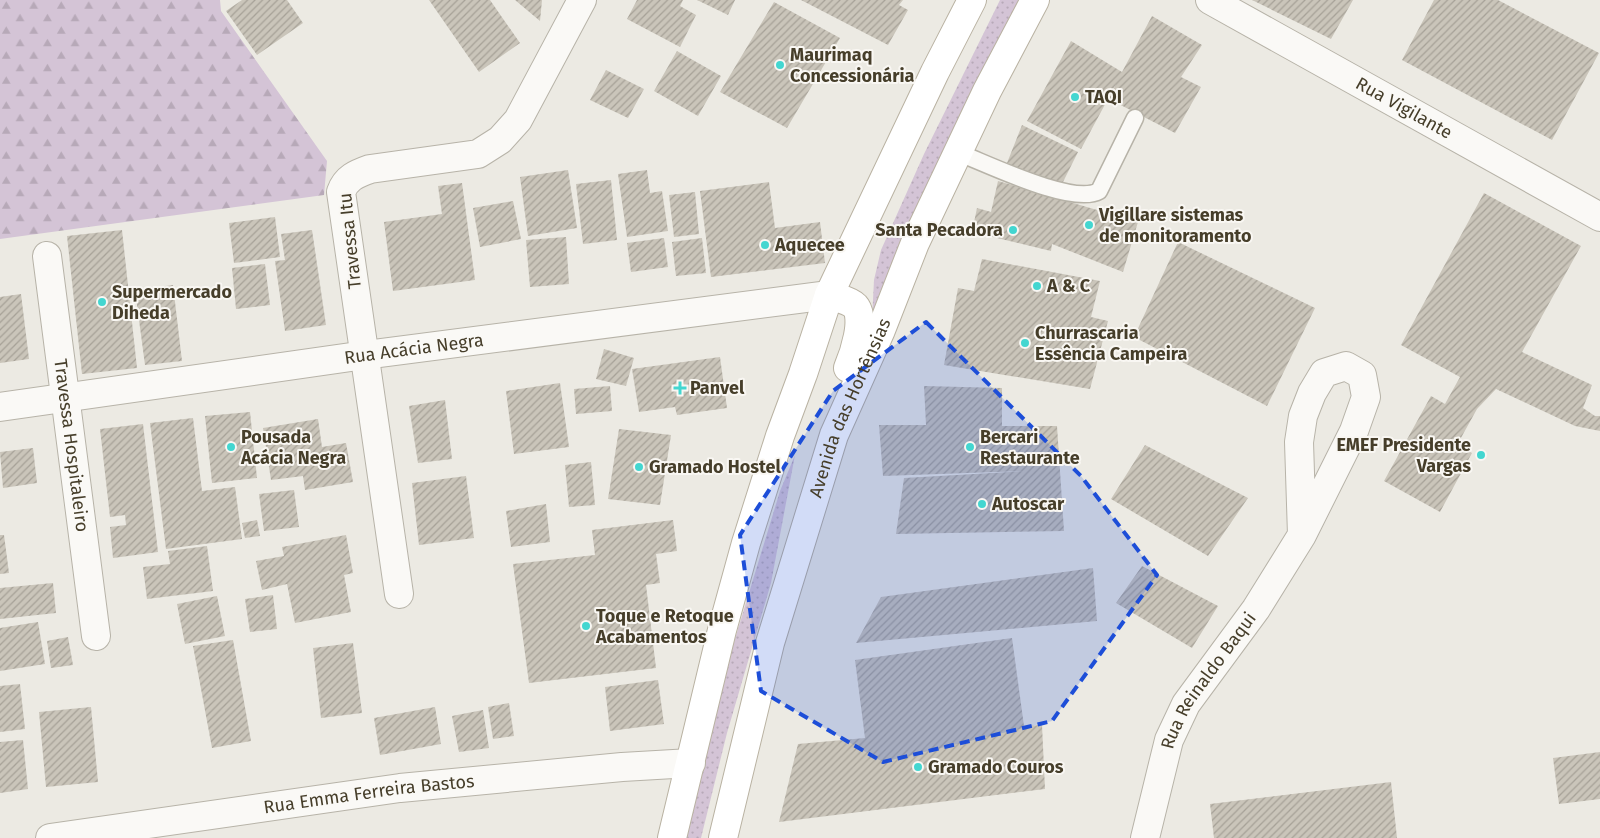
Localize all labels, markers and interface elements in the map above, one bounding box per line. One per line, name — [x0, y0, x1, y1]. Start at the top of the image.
place label: Maurimaq Concessionária — [790, 44, 914, 87]
marker: Maurimaq Concessionária — [774, 59, 786, 71]
street label: Rua Vigilante — [1352, 72, 1456, 144]
place label: TAQI — [1085, 86, 1122, 108]
marker: TAQI — [1069, 91, 1081, 103]
street label: Travessa Itu — [334, 192, 366, 290]
place label: Vigillare sistemas de monitoramento — [1098, 204, 1251, 247]
place label: Santa Pecadora — [875, 219, 1003, 241]
marker: Vigillare sistemas de monitoramento — [1083, 219, 1095, 231]
marker: Santa Pecadora — [1007, 224, 1019, 236]
place label: Aquecee — [774, 234, 845, 256]
marker: Aquecee — [759, 239, 771, 251]
place label: A & C — [1046, 275, 1091, 297]
marker: A & C — [1031, 280, 1043, 292]
place label: Supermercado Diheda — [112, 281, 232, 324]
marker: Supermercado Diheda — [96, 296, 108, 308]
street label: Avenida das Hortênsias — [804, 315, 895, 500]
place label: Churrascaria Essência Campeira — [1035, 322, 1187, 365]
street label: Rua Acácia Negra — [343, 329, 485, 369]
marker: Churrascaria Essência Campeira — [1019, 337, 1031, 349]
street label: Travessa Hospitaleiro — [49, 358, 93, 533]
place label: Panvel — [690, 377, 745, 399]
marker: Panvel — [674, 382, 686, 394]
place label: Pousada Acácia Negra — [240, 426, 346, 469]
place label: Bercari Restaurante — [980, 426, 1080, 469]
place label: EMEF Presidente Vargas — [1336, 434, 1471, 477]
marker: Pousada Acácia Negra — [225, 441, 237, 453]
marker: Bercari Restaurante — [964, 441, 976, 453]
marker: EMEF Presidente Vargas — [1475, 449, 1487, 461]
place label: Gramado Hostel — [649, 456, 781, 478]
marker: Gramado Hostel — [633, 461, 645, 473]
place label: Autoscar — [991, 493, 1065, 515]
marker: Autoscar — [976, 498, 988, 510]
place label: Toque e Retoque Acabamentos — [595, 605, 734, 648]
street label: Rua Reinaldo Baqui — [1156, 608, 1261, 751]
marker: Toque e Retoque Acabamentos — [580, 620, 592, 632]
place label: Gramado Couros — [928, 756, 1064, 778]
marker: Gramado Couros — [912, 761, 924, 773]
street label: Rua Emma Ferreira Bastos — [262, 770, 475, 818]

